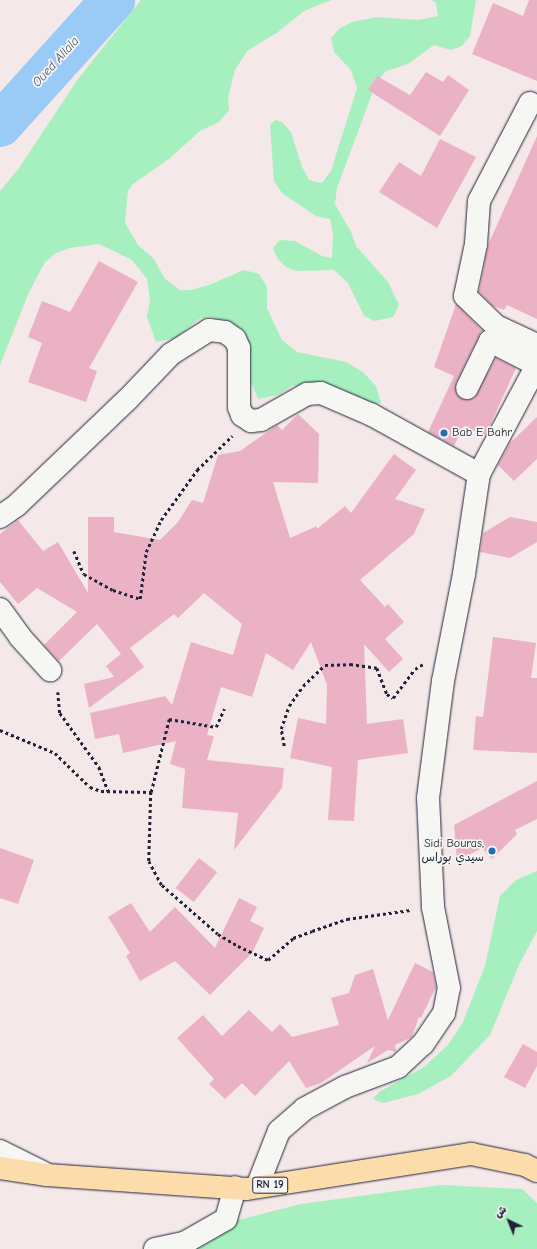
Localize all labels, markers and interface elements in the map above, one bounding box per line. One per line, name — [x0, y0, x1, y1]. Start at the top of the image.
water label: Oued Allala — [29, 34, 83, 90]
place label: Bab E Bahr — [452, 426, 512, 440]
marker: Bab E Bahr — [439, 428, 449, 438]
place label: Sidi Bouras, سيدي بوراس — [422, 837, 484, 865]
marker: Sidi Bouras, سيدي بوراس — [487, 846, 497, 856]
road number: RN 19 — [252, 1176, 288, 1194]
north arrow — [489, 1201, 529, 1241]
text: ش — [492, 1203, 509, 1221]

